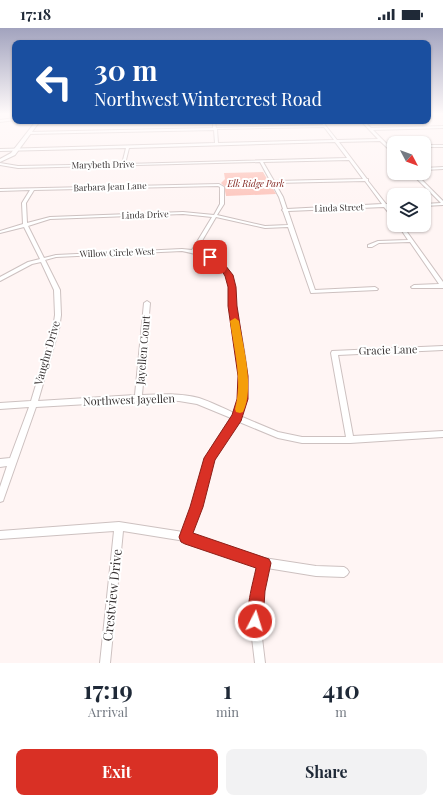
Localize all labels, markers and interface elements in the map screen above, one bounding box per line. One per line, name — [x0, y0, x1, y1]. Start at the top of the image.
text: 17:18 — [20, 4, 51, 24]
text: 30 m — [94, 51, 158, 88]
icon: left — [28, 56, 80, 108]
text: Northwest Wintercrest Road — [94, 87, 322, 111]
north arrow — [387, 136, 431, 180]
map controls — [387, 136, 431, 232]
street label: Marybeth Drive — [71, 157, 135, 171]
park label: Elk Ridge Park — [226, 177, 285, 189]
street label: Barbara Jean Lane — [73, 179, 147, 193]
button: layers — [387, 188, 431, 232]
street label: Linda Street — [314, 200, 365, 214]
street label: Linda Drive — [121, 207, 169, 221]
pin — [193, 240, 227, 274]
street label: Willow Circle West — [78, 245, 155, 259]
icon: arrive — [199, 246, 221, 268]
street label: Jayellen Court — [132, 315, 153, 386]
street label: Vaughn Drive — [30, 318, 63, 388]
street label: Gracie Lane — [358, 341, 418, 358]
street label: Northwest Jayellen — [83, 390, 176, 409]
street label: Crestview Drive — [98, 547, 125, 642]
position arrow — [234, 600, 276, 642]
text: 17:19 — [83, 673, 133, 705]
text: 1 — [223, 673, 232, 705]
text: 410 — [322, 673, 360, 705]
text: Arrival — [88, 703, 128, 720]
text: min — [216, 703, 239, 720]
text: m — [335, 703, 347, 720]
button: Exit — [16, 749, 218, 795]
button: Share — [226, 749, 427, 795]

